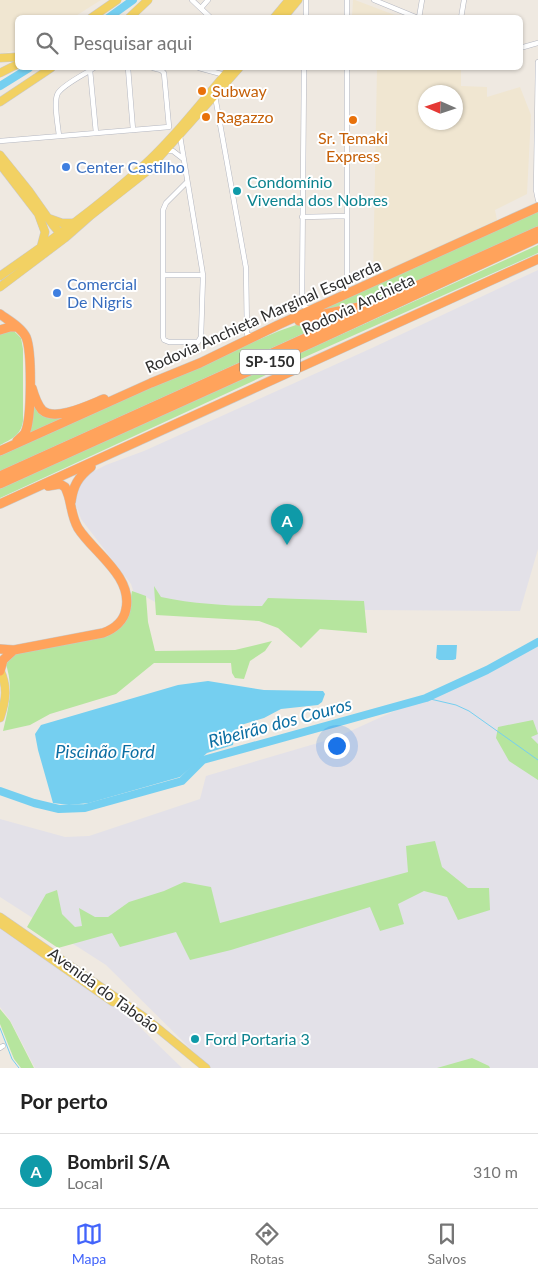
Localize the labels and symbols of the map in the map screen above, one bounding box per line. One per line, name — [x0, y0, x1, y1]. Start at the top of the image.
place label: Subway — [212, 81, 268, 100]
marker: Subway — [196, 85, 208, 97]
north arrow — [418, 85, 463, 130]
place label: Ragazzo — [216, 107, 274, 126]
marker: Ragazzo — [200, 111, 212, 123]
marker: Sr. Temaki Express — [347, 114, 359, 126]
place label: Sr. Temaki Express — [318, 128, 388, 165]
place label: Center Castilho — [76, 157, 185, 176]
marker: Center Castilho — [60, 161, 72, 173]
place label: Condomínio Vivenda dos Nobres — [247, 172, 388, 209]
marker: Condomínio Vivenda dos Nobres — [231, 185, 243, 197]
street label: Rodovia Anchieta Marginal Esquerda — [142, 255, 384, 376]
street label: Rodovia Anchieta — [298, 269, 417, 338]
place label: Comercial De Nigris — [67, 274, 137, 311]
marker: Comercial De Nigris — [51, 287, 63, 299]
road number: SP-150 — [240, 350, 300, 374]
pin: A — [271, 504, 303, 545]
water label: Ribeirão dos Couros — [206, 692, 354, 752]
your location — [324, 733, 350, 759]
water label: Piscinão Ford — [55, 740, 155, 762]
street label: Avenida do Taboão — [45, 943, 164, 1036]
place label: Ford Portaria 3 — [205, 1029, 310, 1048]
marker: Ford Portaria 3 — [189, 1033, 201, 1045]

